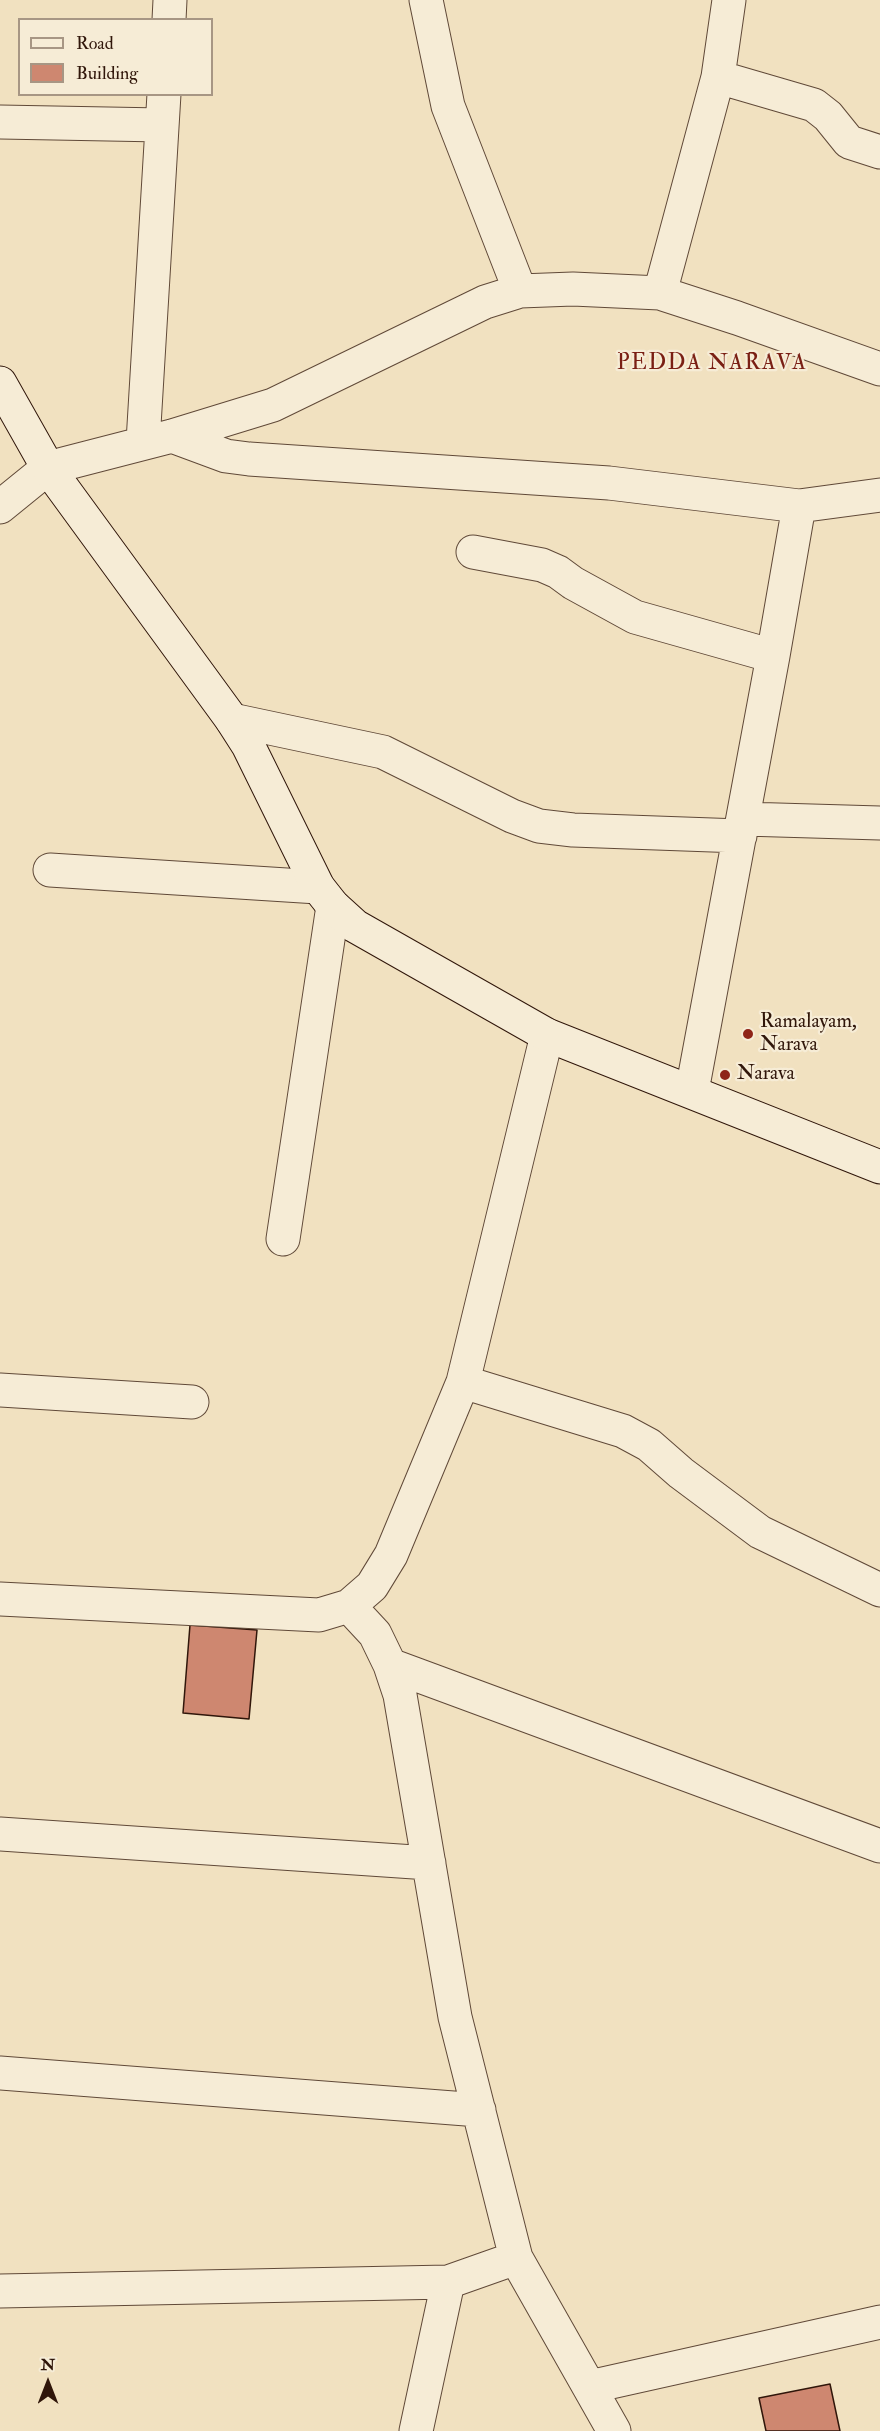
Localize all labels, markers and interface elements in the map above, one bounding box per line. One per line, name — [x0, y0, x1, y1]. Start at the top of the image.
legend — [18, 18, 213, 96]
text: Road — [76, 32, 114, 55]
text: Building — [76, 62, 138, 85]
district label: PEDDA NARAVA — [617, 351, 807, 377]
place label: Ramalayam, Narava — [760, 1011, 857, 1058]
marker: Ramalayam, Narava — [741, 1027, 755, 1041]
place label: Narava — [737, 1063, 795, 1087]
marker: Narava — [718, 1068, 732, 1082]
north arrow — [18, 2353, 78, 2413]
text: N — [41, 2355, 55, 2375]

